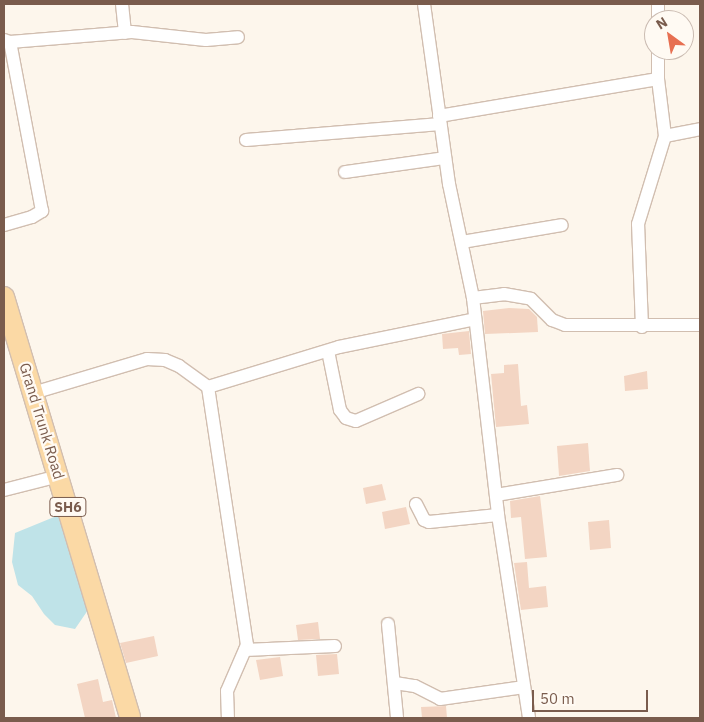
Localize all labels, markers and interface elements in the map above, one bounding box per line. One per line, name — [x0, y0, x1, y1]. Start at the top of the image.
north arrow — [644, 10, 694, 60]
text: N — [653, 13, 671, 33]
street label: Grand Trunk Road — [16, 361, 68, 481]
road number: SH6 — [49, 496, 87, 518]
scale bar — [534, 680, 650, 712]
text: 50 m — [540, 689, 575, 708]

